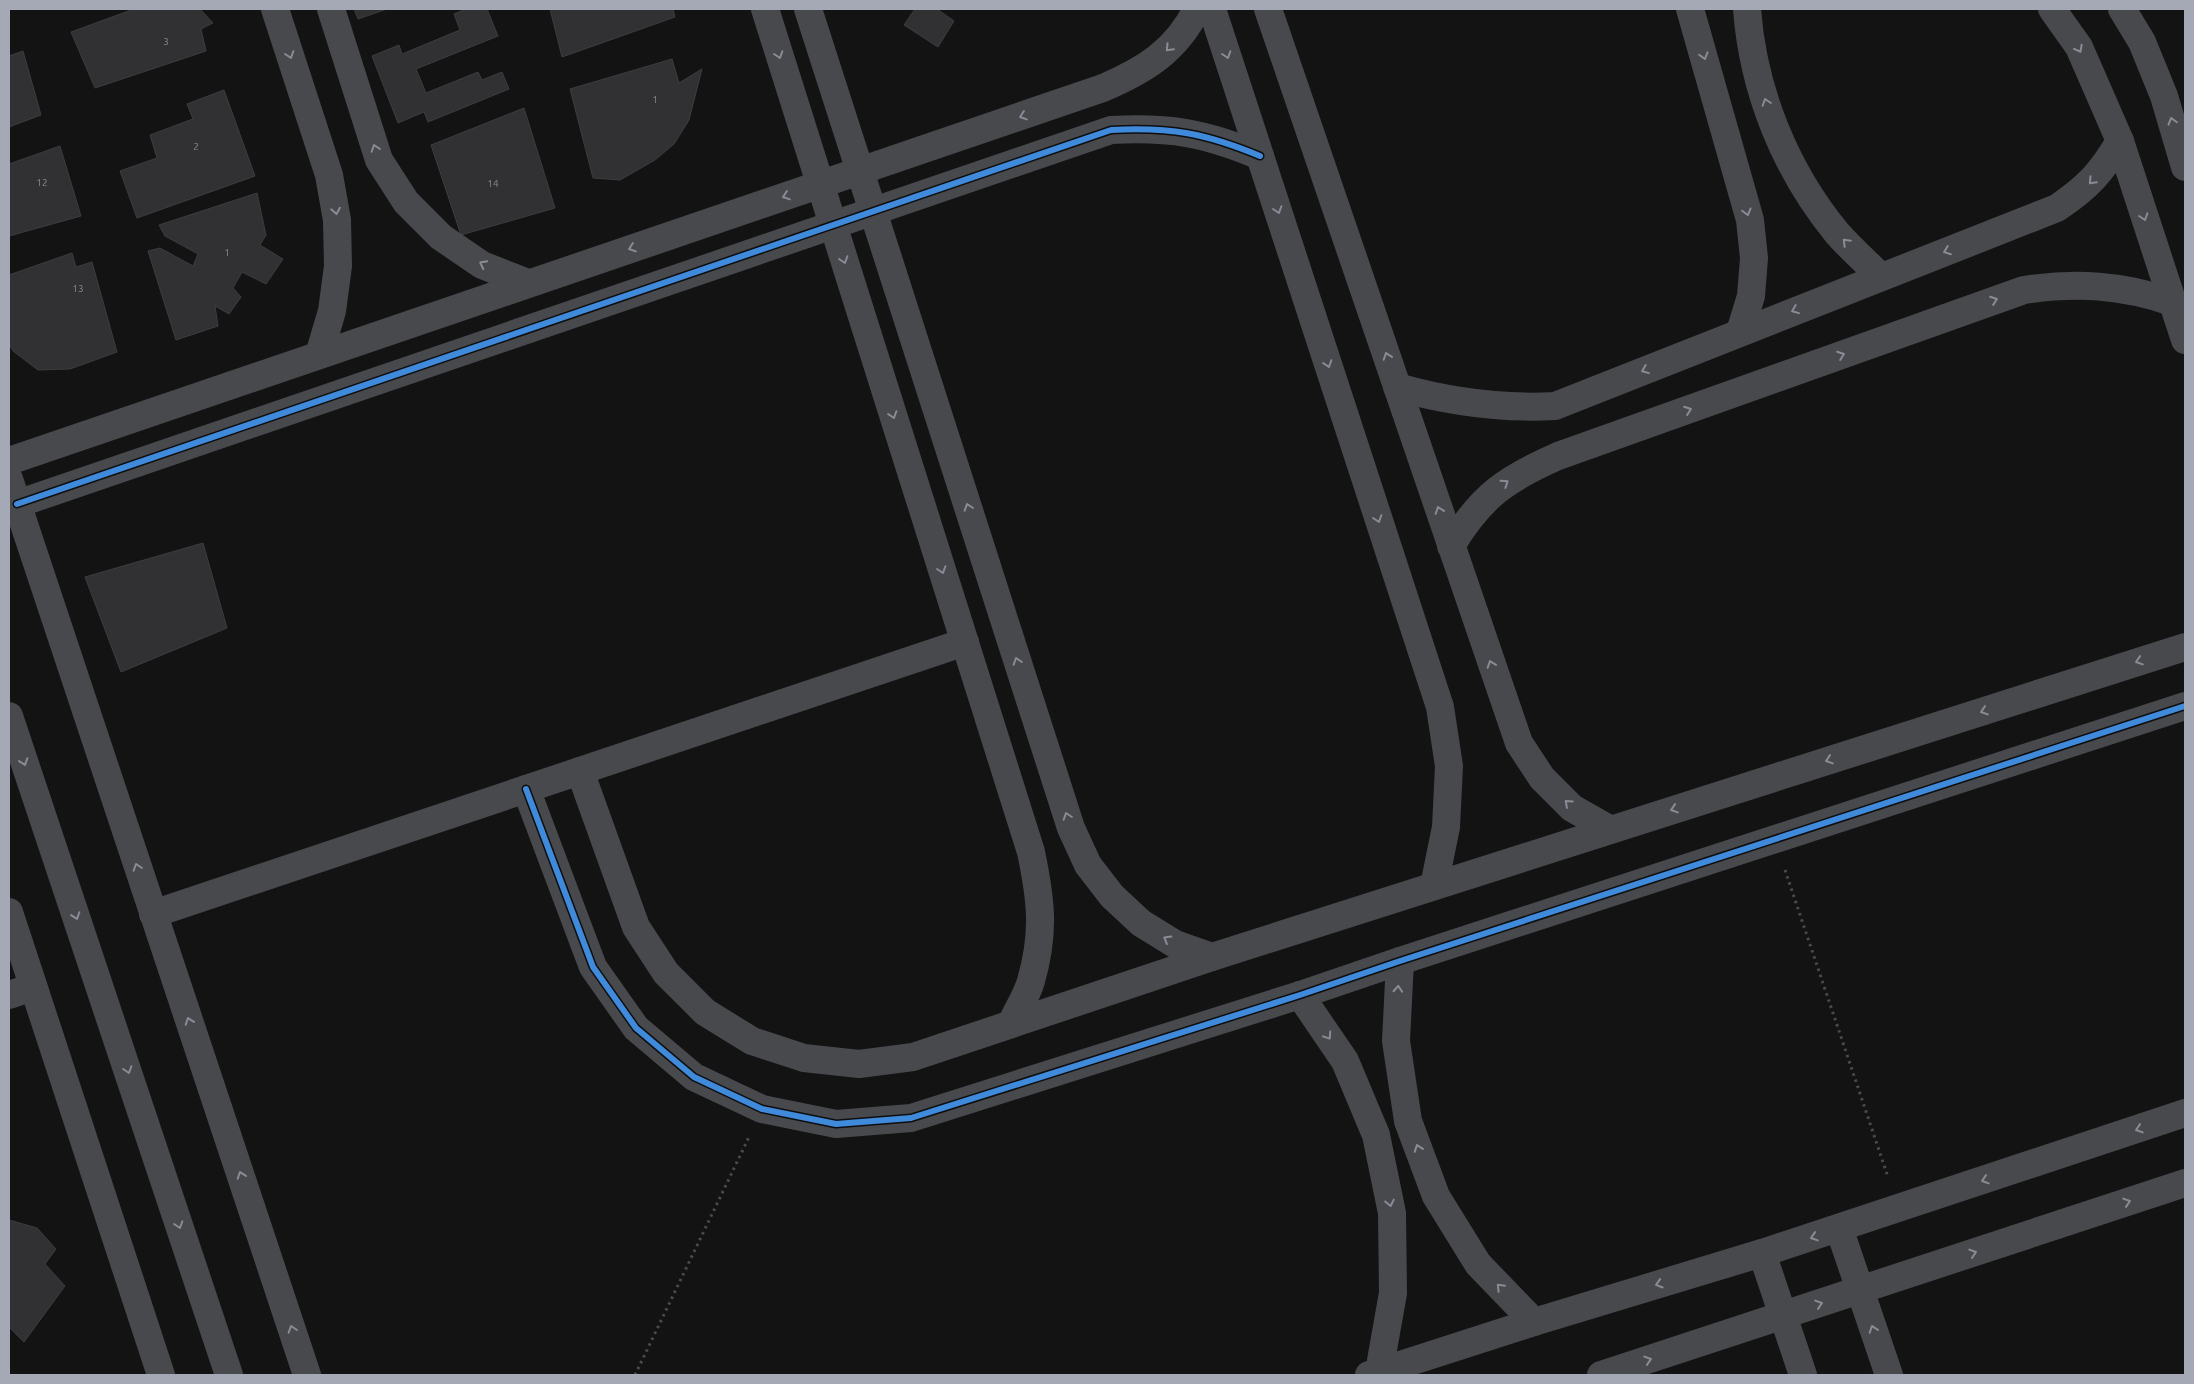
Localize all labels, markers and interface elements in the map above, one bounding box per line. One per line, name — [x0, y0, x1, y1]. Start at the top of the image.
house number: 3 — [163, 36, 169, 47]
one-way arrow — [1165, 42, 1174, 51]
one-way arrow — [2073, 44, 2083, 53]
one-way arrow — [284, 50, 294, 59]
one-way arrow — [1221, 50, 1231, 59]
one-way arrow — [774, 51, 784, 59]
one-way arrow — [1698, 51, 1708, 59]
house number: 1 — [652, 94, 658, 105]
one-way arrow — [1762, 98, 1772, 107]
one-way arrow — [1019, 110, 1028, 120]
one-way arrow — [2167, 117, 2177, 125]
house number: 2 — [193, 141, 199, 152]
one-way arrow — [371, 144, 381, 152]
one-way arrow — [2088, 175, 2097, 184]
house number: 12 — [36, 177, 48, 188]
house number: 14 — [487, 178, 499, 189]
one-way arrow — [782, 190, 791, 200]
one-way arrow — [1272, 205, 1282, 213]
one-way arrow — [330, 206, 340, 215]
one-way arrow — [1742, 208, 1752, 216]
one-way arrow — [2139, 212, 2149, 220]
one-way arrow — [1843, 238, 1852, 247]
one-way arrow — [628, 242, 637, 252]
one-way arrow — [1943, 245, 1952, 255]
house number: 1 — [224, 247, 230, 258]
one-way arrow — [838, 256, 848, 264]
one-way arrow — [479, 260, 488, 270]
house number: 13 — [72, 283, 84, 294]
one-way arrow — [1989, 296, 1998, 306]
one-way arrow — [1792, 304, 1800, 314]
one-way arrow — [1836, 351, 1845, 361]
one-way arrow — [1383, 352, 1393, 361]
one-way arrow — [1322, 359, 1332, 368]
one-way arrow — [1641, 365, 1649, 375]
one-way arrow — [1683, 406, 1692, 416]
one-way arrow — [887, 411, 897, 419]
one-way arrow — [1500, 480, 1509, 489]
one-way arrow — [963, 503, 973, 511]
one-way arrow — [1435, 506, 1445, 514]
one-way arrow — [1373, 514, 1383, 522]
one-way arrow — [936, 565, 946, 574]
one-way arrow — [2135, 656, 2143, 666]
one-way arrow — [1013, 658, 1023, 666]
one-way arrow — [1487, 660, 1497, 668]
one-way arrow — [1980, 705, 1989, 715]
one-way arrow — [1825, 754, 1834, 764]
one-way arrow — [18, 758, 28, 766]
one-way arrow — [1564, 800, 1573, 809]
one-way arrow — [1670, 803, 1679, 813]
one-way arrow — [1063, 812, 1073, 821]
one-way arrow — [133, 863, 143, 871]
one-way arrow — [70, 912, 80, 920]
one-way arrow — [1163, 935, 1172, 945]
one-way arrow — [1393, 984, 1404, 992]
one-way arrow — [185, 1017, 195, 1025]
one-way arrow — [1321, 1030, 1331, 1039]
one-way arrow — [122, 1066, 132, 1074]
one-way arrow — [2135, 1123, 2144, 1133]
one-way arrow — [1414, 1144, 1424, 1153]
one-way arrow — [236, 1171, 246, 1179]
one-way arrow — [1981, 1174, 1989, 1184]
one-way arrow — [2123, 1197, 2131, 1207]
one-way arrow — [1384, 1198, 1395, 1207]
one-way arrow — [173, 1220, 183, 1228]
one-way arrow — [1810, 1231, 1819, 1241]
one-way arrow — [1968, 1248, 1977, 1258]
one-way arrow — [1655, 1279, 1663, 1289]
one-way arrow — [1497, 1283, 1506, 1292]
one-way arrow — [1814, 1299, 1822, 1309]
one-way arrow — [287, 1325, 297, 1334]
one-way arrow — [1869, 1325, 1879, 1334]
one-way arrow — [1643, 1356, 1651, 1366]

